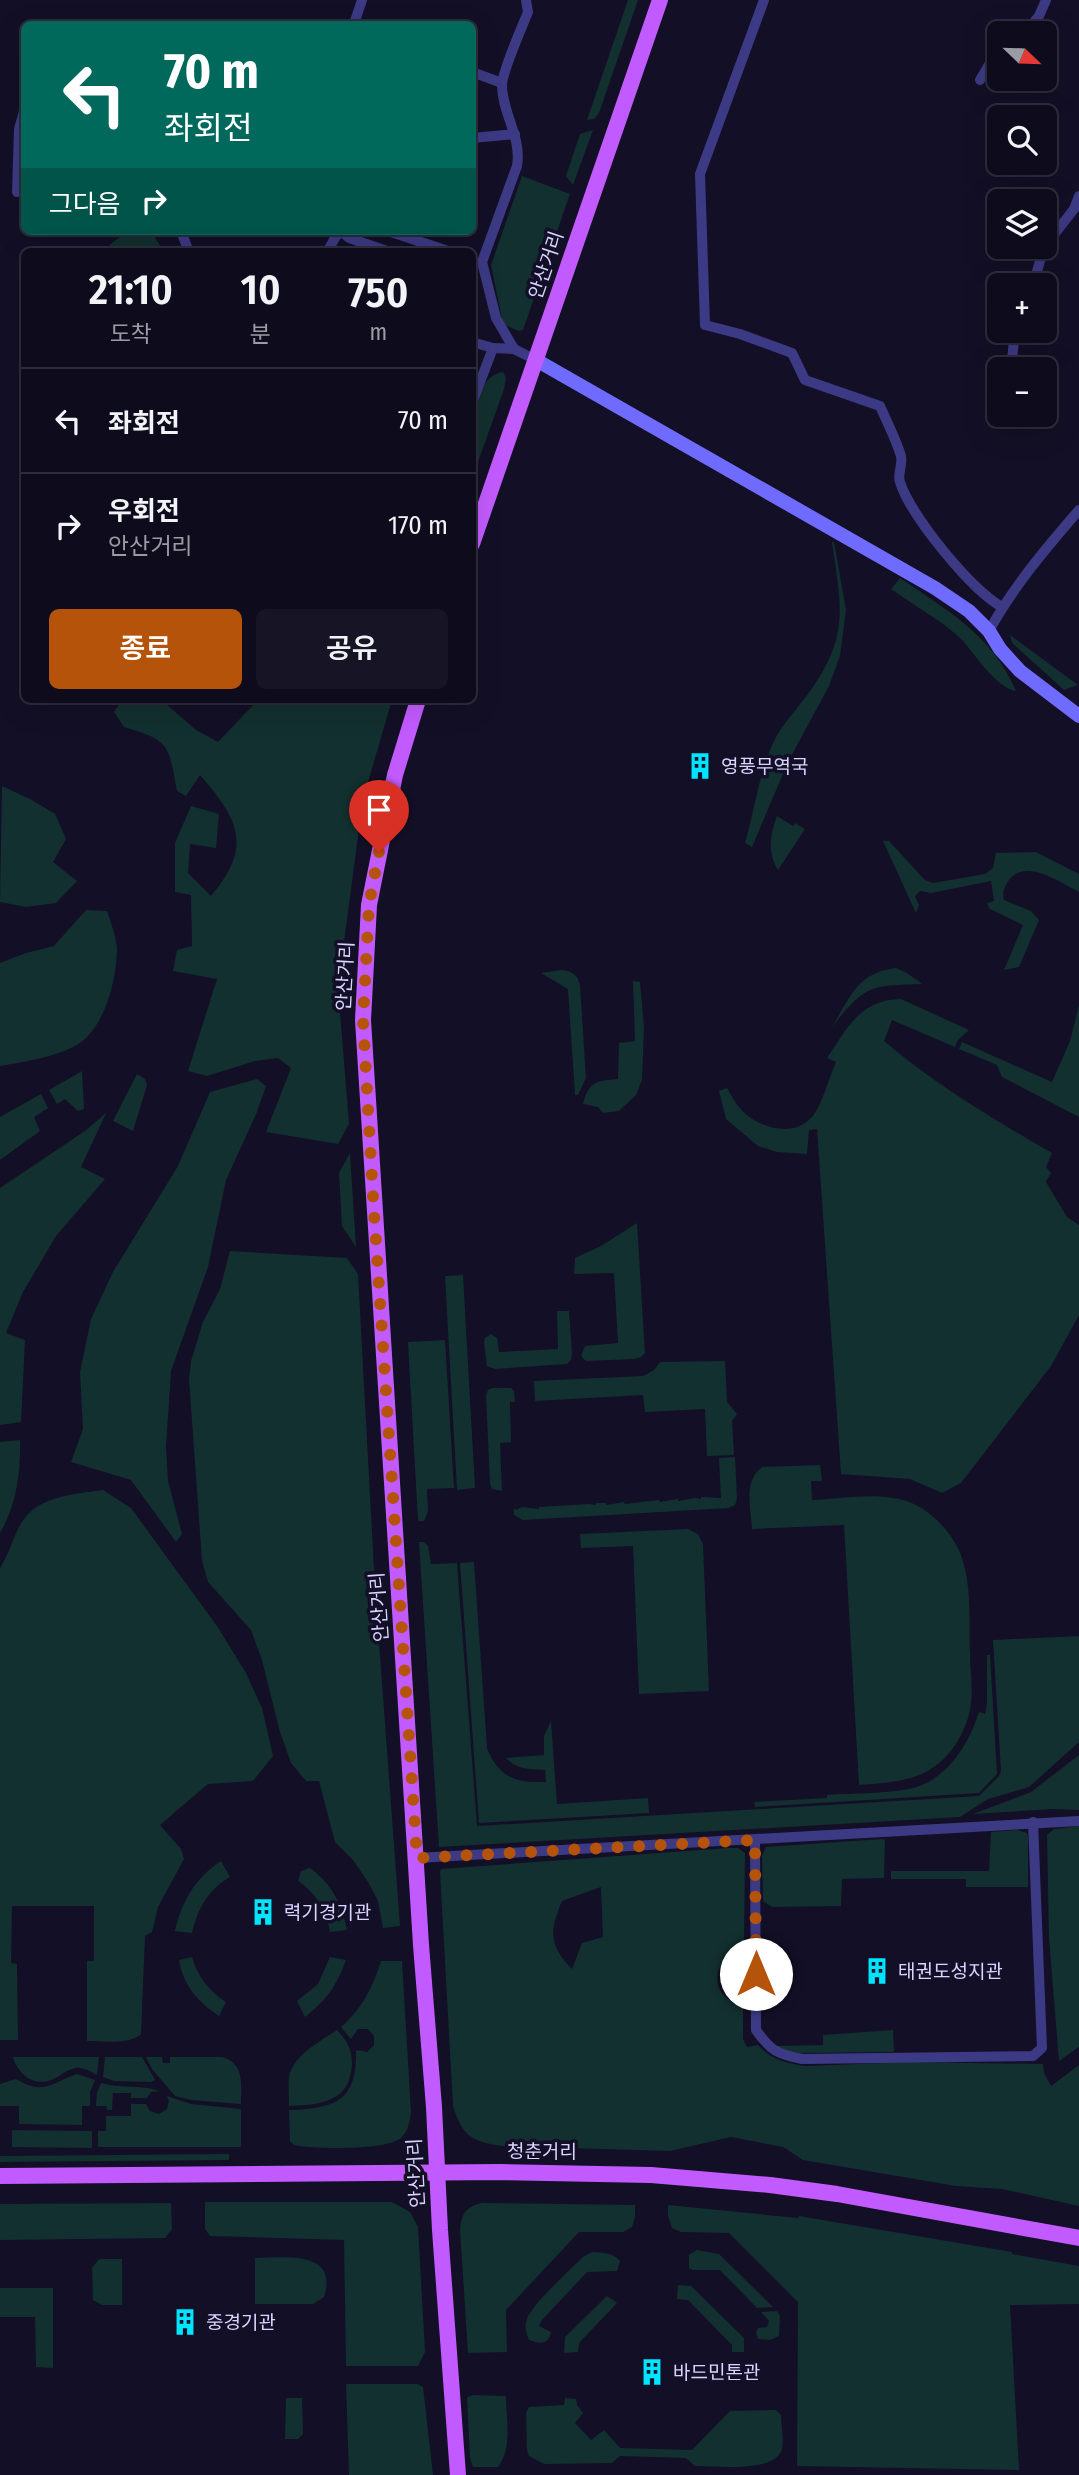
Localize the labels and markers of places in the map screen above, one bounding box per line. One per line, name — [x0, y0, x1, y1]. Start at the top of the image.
building icon: 영풍무역국 — [685, 751, 715, 781]
place label: 영풍무역국 — [721, 755, 808, 778]
pin — [349, 780, 409, 852]
building icon: 력기경기관 — [248, 1897, 278, 1927]
place label: 력기경기관 — [284, 1901, 371, 1924]
building icon: 태권도성지관 — [862, 1956, 892, 1986]
place label: 태권도성지관 — [898, 1960, 1003, 1983]
building icon: 중경기관 — [170, 2307, 200, 2337]
place label: 중경기관 — [206, 2311, 276, 2334]
building icon: 바드민톤관 — [637, 2357, 667, 2387]
place label: 바드민톤관 — [673, 2361, 760, 2384]

